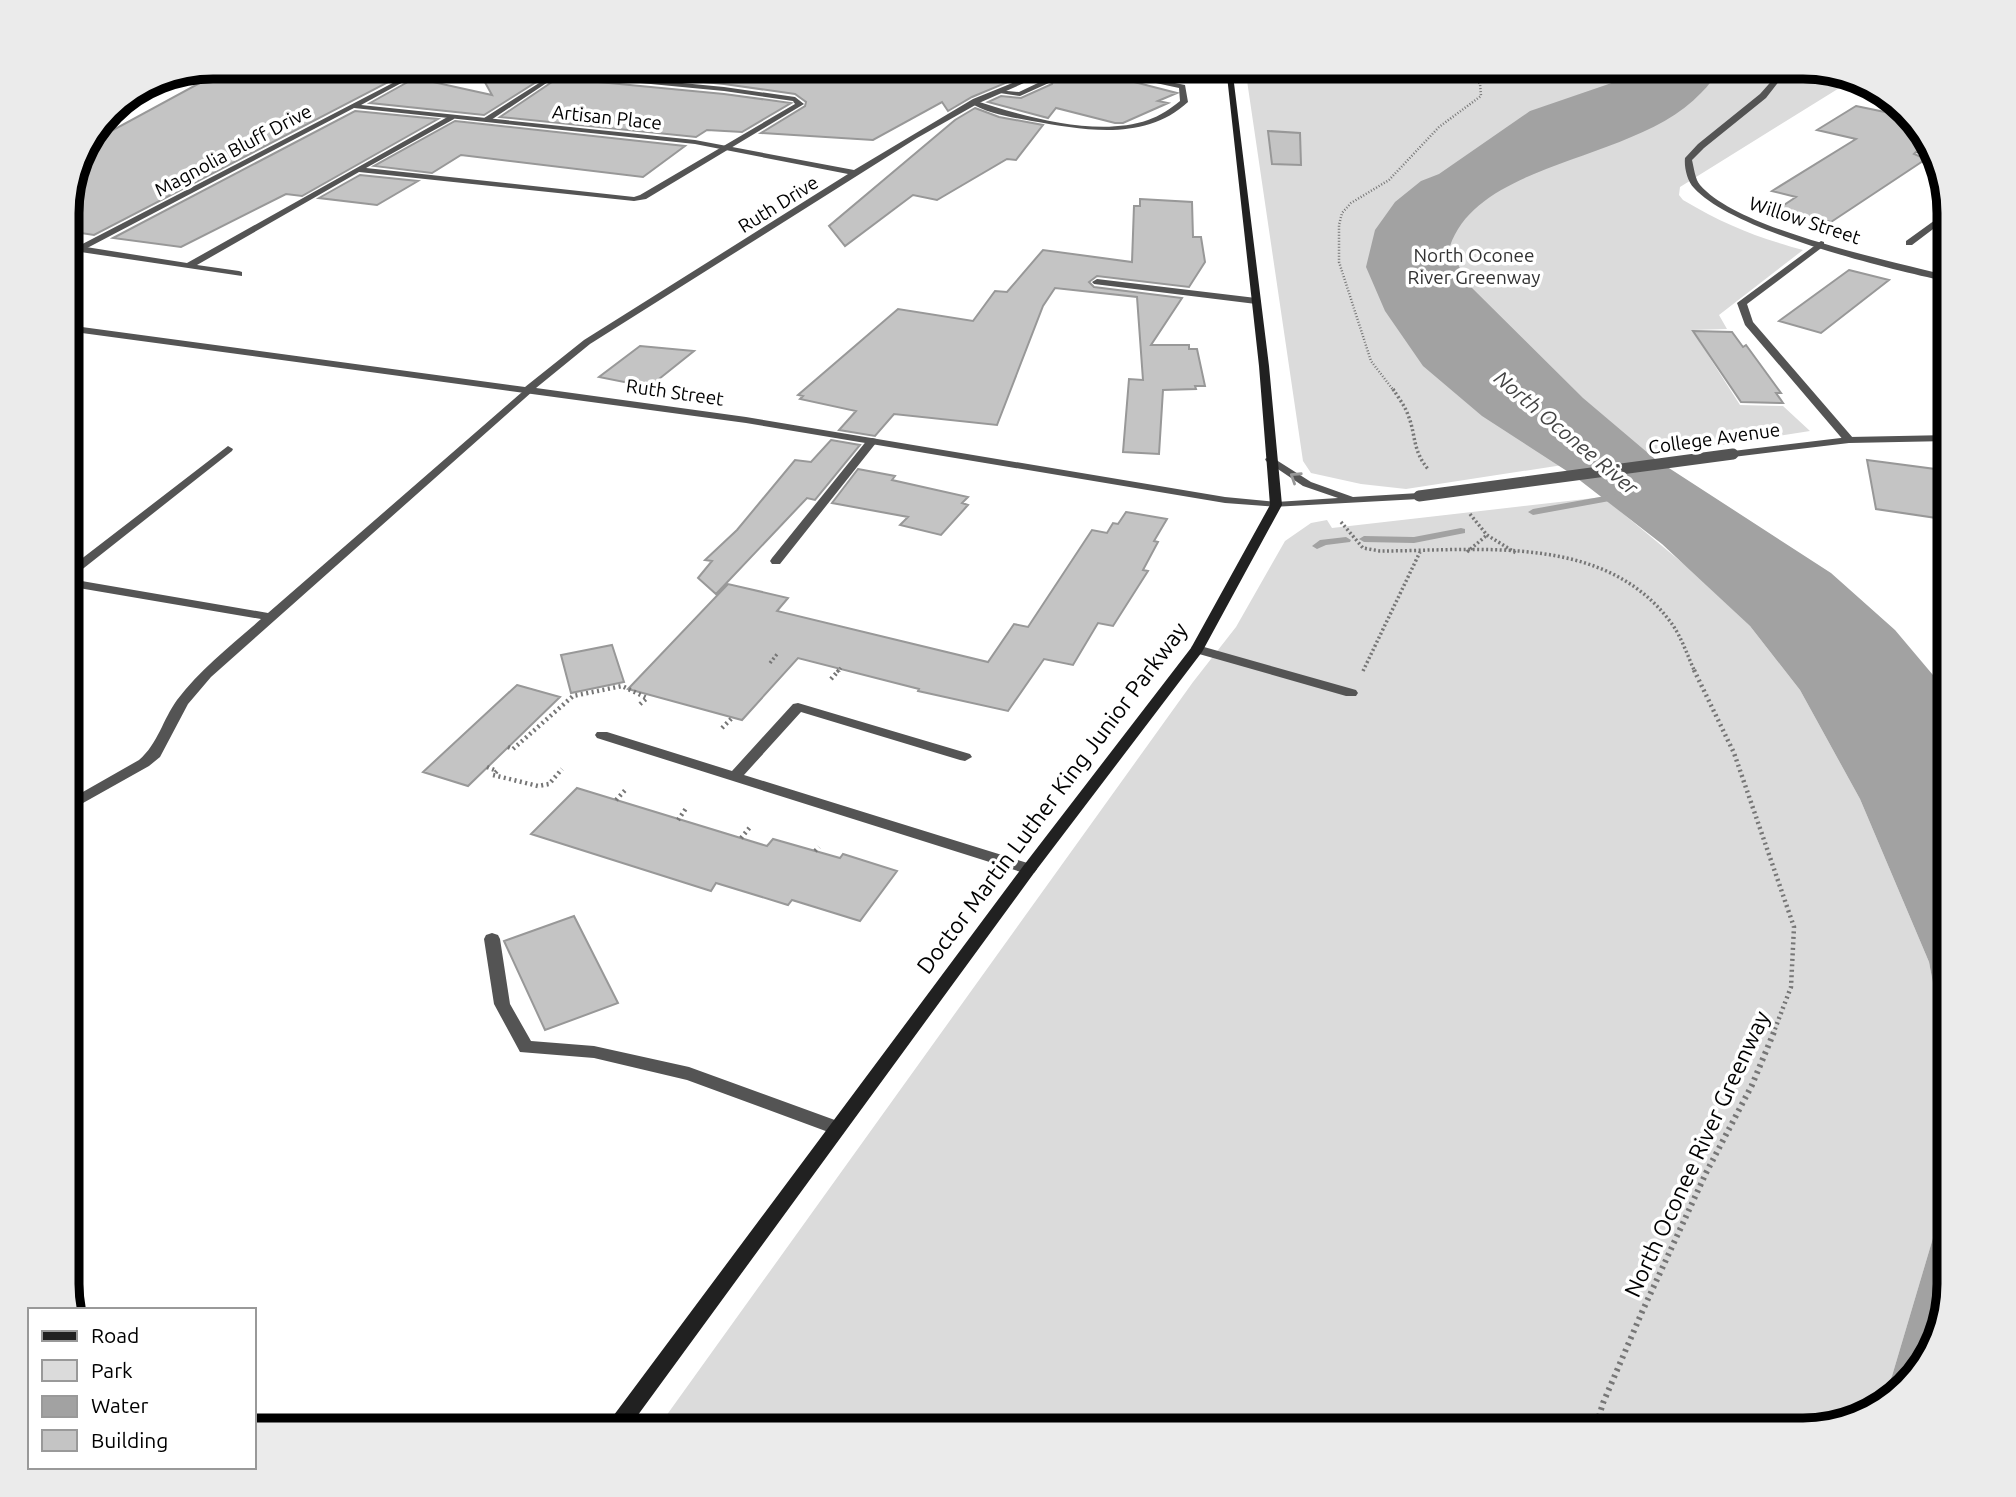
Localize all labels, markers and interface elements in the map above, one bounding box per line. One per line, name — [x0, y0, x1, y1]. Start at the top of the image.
street label: Magnolia Bluff Drive — [151, 99, 315, 201]
street label: Artisan Place — [551, 100, 663, 134]
street label: Ruth Drive — [734, 171, 822, 237]
street label: Willow Street — [1747, 192, 1864, 249]
park label: North Oconee River Greenway — [1408, 244, 1540, 288]
water label: North Oconee River — [1490, 365, 1644, 500]
street label: Ruth Street — [625, 374, 726, 410]
street label: College Avenue — [1647, 418, 1781, 458]
one-way arrow — [1290, 472, 1303, 485]
street label: Doctor Martin Luther King Junior Parkway — [911, 617, 1192, 978]
street label: North Oconee River Greenway — [1619, 1007, 1774, 1301]
legend — [28, 1308, 256, 1469]
text: Road — [91, 1323, 139, 1347]
text: Park — [91, 1358, 133, 1382]
text: Water — [91, 1393, 149, 1417]
text: Building — [91, 1428, 168, 1452]

